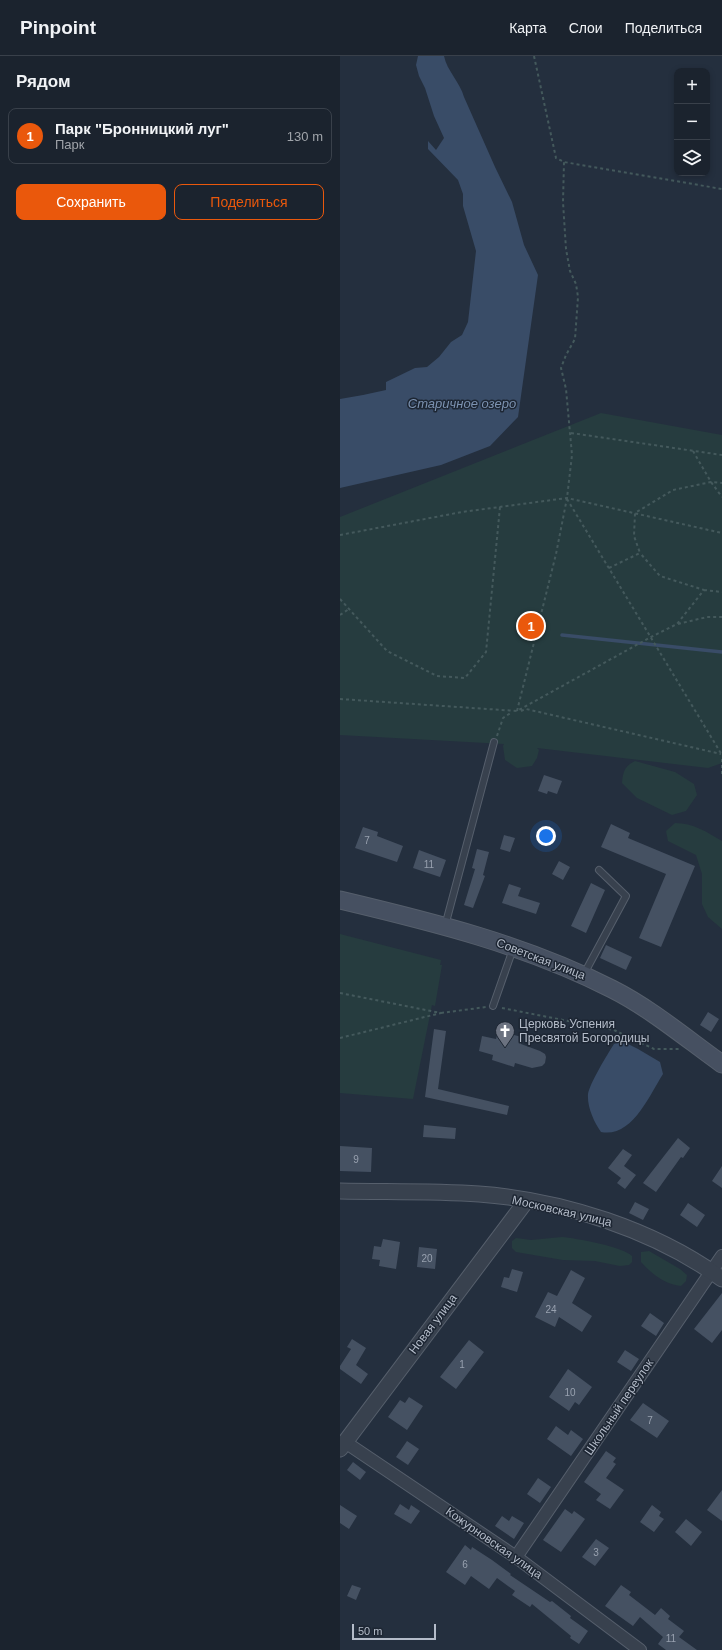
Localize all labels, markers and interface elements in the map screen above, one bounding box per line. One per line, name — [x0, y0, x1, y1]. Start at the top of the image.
text: Pinpoint — [20, 17, 96, 38]
text: Карта — [509, 20, 547, 36]
text: Слои — [569, 20, 603, 36]
text: Поделиться — [625, 20, 702, 36]
map controls — [674, 68, 710, 176]
button: + — [674, 68, 710, 104]
text: Рядом — [16, 72, 71, 91]
button: − — [674, 104, 710, 140]
text: Парк "Бронницкий луг" — [55, 120, 229, 137]
text: 1 — [26, 129, 34, 144]
text: 130 m — [287, 129, 323, 144]
text: Парк — [55, 137, 85, 152]
button: layers — [674, 140, 710, 176]
button: Сохранить — [16, 184, 166, 220]
button: Поделиться — [174, 184, 324, 220]
water label: Старичное озеро — [408, 396, 516, 411]
pin: 1 — [518, 611, 544, 641]
your location — [536, 826, 556, 846]
house number: 7 — [364, 835, 370, 846]
house number: 11 — [424, 859, 435, 870]
street label: Советская улица — [495, 936, 588, 983]
place label: Церковь Успения Пресвятой Богородицы — [519, 1017, 649, 1045]
church icon: Церковь Успения Пресвятой Богородицы — [494, 1020, 516, 1048]
house number: 9 — [353, 1154, 359, 1165]
street label: Московская улица — [511, 1193, 614, 1229]
house number: 20 — [421, 1253, 433, 1264]
street label: Новая улица — [406, 1291, 460, 1357]
house number: 24 — [545, 1304, 557, 1315]
street label: Школьный переулок — [582, 1356, 657, 1458]
house number: 1 — [459, 1359, 465, 1370]
house number: 10 — [564, 1387, 576, 1398]
house number: 7 — [647, 1415, 653, 1426]
street label: Кожурновская улица — [443, 1504, 545, 1582]
house number: 3 — [593, 1547, 599, 1558]
house number: 6 — [462, 1559, 468, 1570]
scale bar — [352, 1622, 436, 1641]
text: 50 m — [358, 1625, 382, 1637]
house number: 11 — [666, 1633, 677, 1644]

